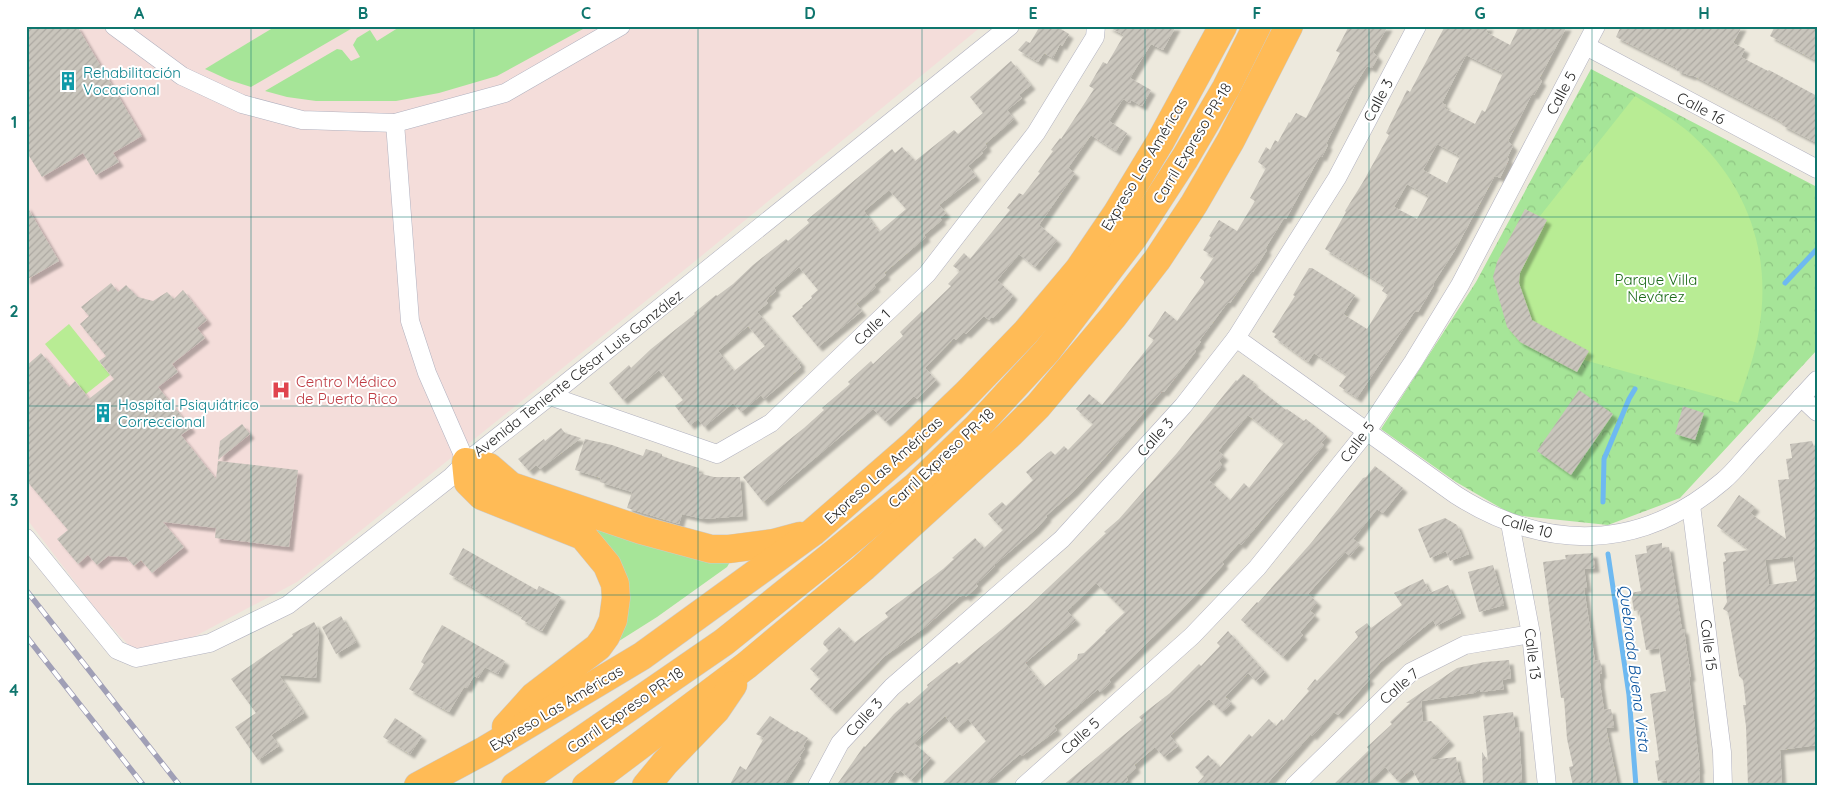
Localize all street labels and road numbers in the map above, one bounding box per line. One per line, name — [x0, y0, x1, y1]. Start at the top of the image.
street label: Calle 5 — [1542, 68, 1580, 118]
street label: Calle 3 — [1359, 75, 1397, 125]
street label: Carril Expreso PR-18 — [1148, 79, 1236, 207]
street label: Calle 16 — [1674, 87, 1728, 129]
street label: Expreso Las Américas — [1097, 94, 1191, 234]
street label: Avenida Teniente César Luis González — [469, 285, 687, 461]
street label: Calle 1 — [850, 305, 894, 349]
street label: Carril Expreso PR-18 — [884, 404, 998, 512]
street label: Expreso Las Américas — [820, 412, 946, 528]
street label: Calle 3 — [1133, 413, 1178, 460]
street label: Calle 5 — [1335, 418, 1379, 466]
street label: Calle 10 — [1499, 510, 1555, 542]
street label: Calle 15 — [1696, 618, 1722, 672]
street label: Calle 13 — [1520, 627, 1546, 681]
street label: Expreso Las Américas — [486, 661, 626, 755]
street label: Carril Expreso PR-18 — [563, 663, 687, 757]
street label: Calle 7 — [1375, 664, 1423, 708]
street label: Calle 3 — [841, 694, 887, 740]
street label: Calle 5 — [1056, 713, 1104, 759]

